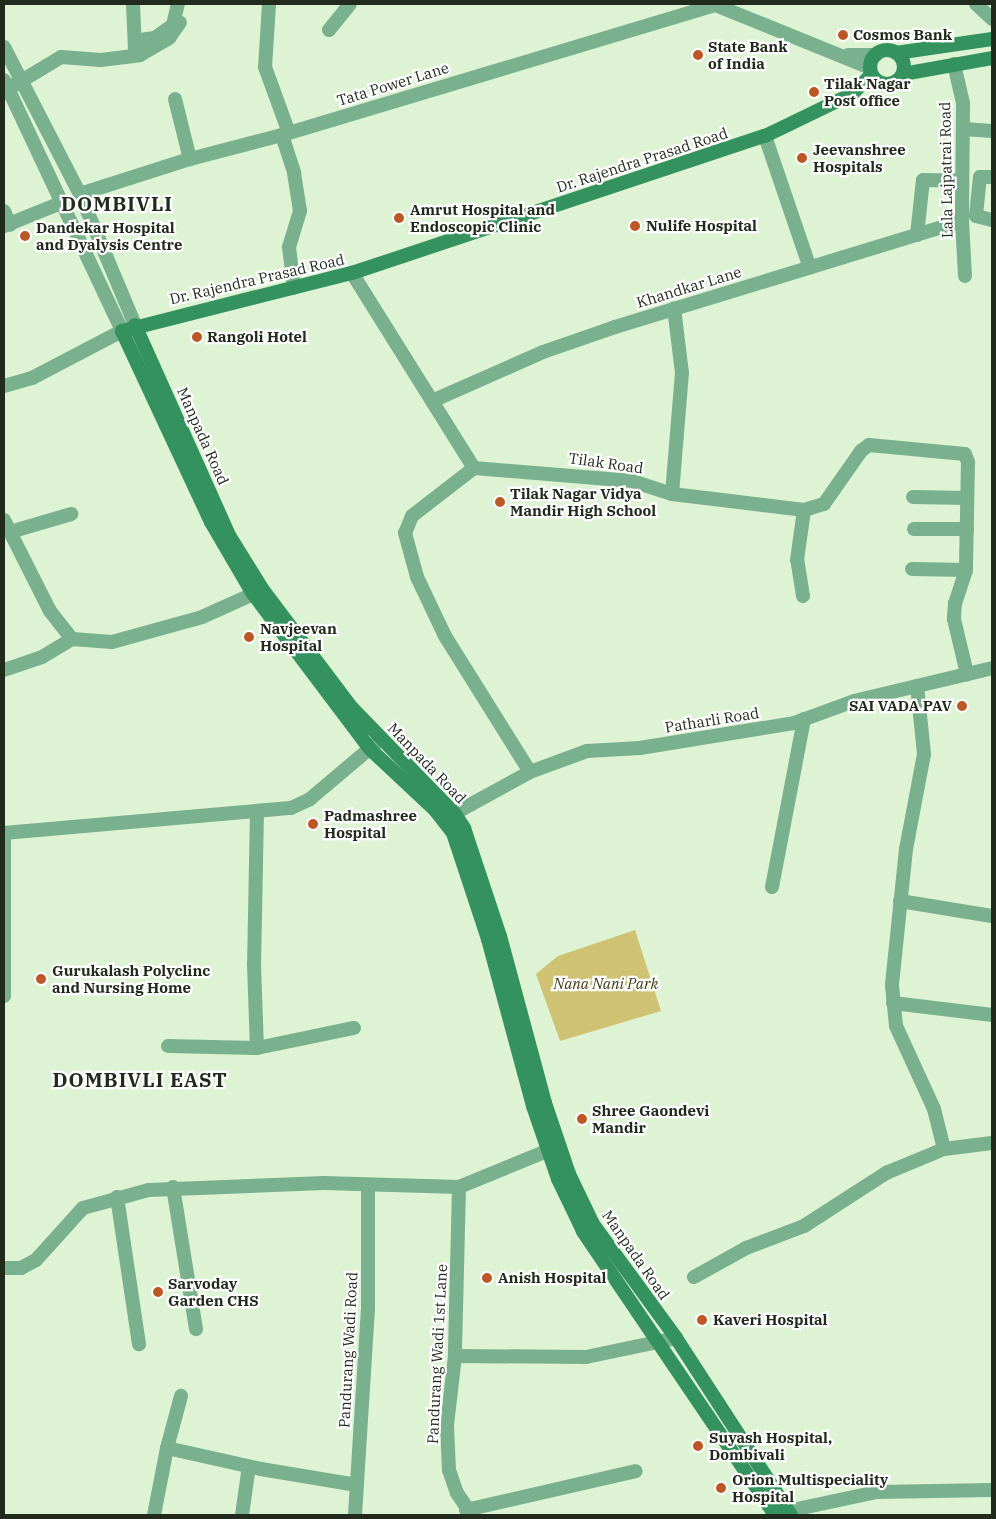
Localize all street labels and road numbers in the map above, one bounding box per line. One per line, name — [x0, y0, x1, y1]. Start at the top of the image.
street label: Tata Power Lane — [335, 58, 451, 110]
street label: Lala Lajpatrai Road — [936, 102, 956, 238]
street label: Dr. Rajendra Prasad Road — [554, 124, 730, 196]
street label: Dr. Rajendra Prasad Road — [168, 250, 346, 308]
street label: Khandkar Lane — [634, 263, 744, 311]
street label: Manpada Road — [173, 384, 233, 488]
street label: Tilak Road — [568, 449, 644, 477]
street label: Patharli Road — [664, 704, 760, 736]
street label: Manpada Road — [384, 719, 470, 807]
street label: Manpada Road — [599, 1207, 673, 1303]
street label: Pandurang Wadi 1st Lane — [423, 1264, 451, 1444]
street label: Pandurang Wadi Road — [335, 1271, 361, 1429]

